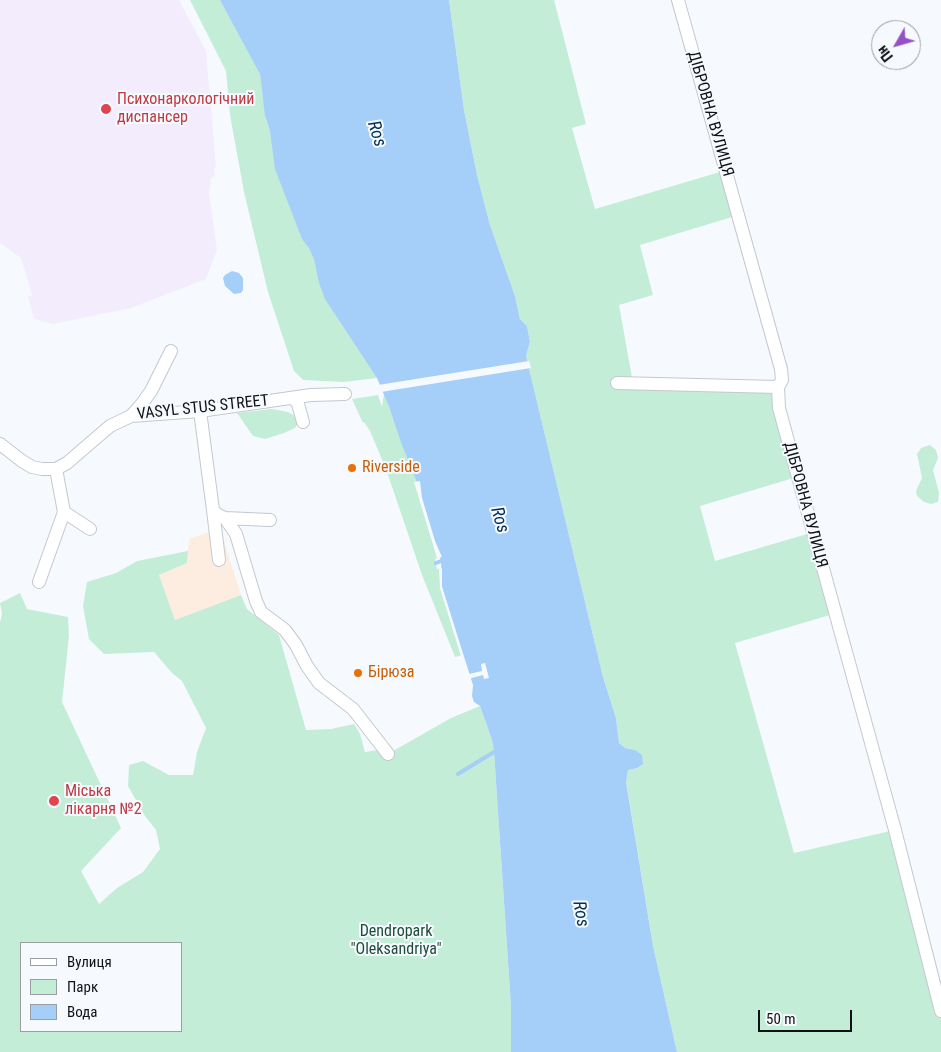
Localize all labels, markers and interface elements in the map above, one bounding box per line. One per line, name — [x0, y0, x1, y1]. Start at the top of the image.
north arrow — [871, 20, 921, 70]
text: Пн — [874, 43, 896, 65]
street label: ДІБРОВНА ВУЛИЦЯ — [683, 49, 737, 179]
place label: Психонаркологічний диспансер — [117, 90, 254, 128]
marker: Психонаркологічний диспансер — [99, 102, 113, 116]
water label: Ros — [362, 118, 390, 150]
street label: VASYL STUS STREET — [136, 392, 270, 424]
street label: ДІБРОВНА ВУЛИЦЯ — [779, 440, 831, 570]
place label: Riverside — [362, 458, 420, 478]
marker: Riverside — [346, 462, 358, 474]
water label: Ros — [485, 504, 513, 536]
place label: Бірюза — [368, 663, 414, 683]
marker: Бірюза — [352, 667, 364, 679]
place label: Міська лікарня №2 — [65, 782, 142, 820]
marker: Міська лікарня №2 — [47, 794, 61, 808]
water label: Ros — [567, 899, 593, 929]
park label: Dendropark "Oleksandriya" — [350, 922, 442, 960]
legend — [20, 942, 182, 1032]
text: Вулиця — [67, 953, 112, 971]
text: Парк — [67, 978, 98, 996]
scale bar — [761, 1000, 855, 1032]
text: Вода — [67, 1003, 97, 1021]
text: 50 m — [766, 1010, 796, 1028]

